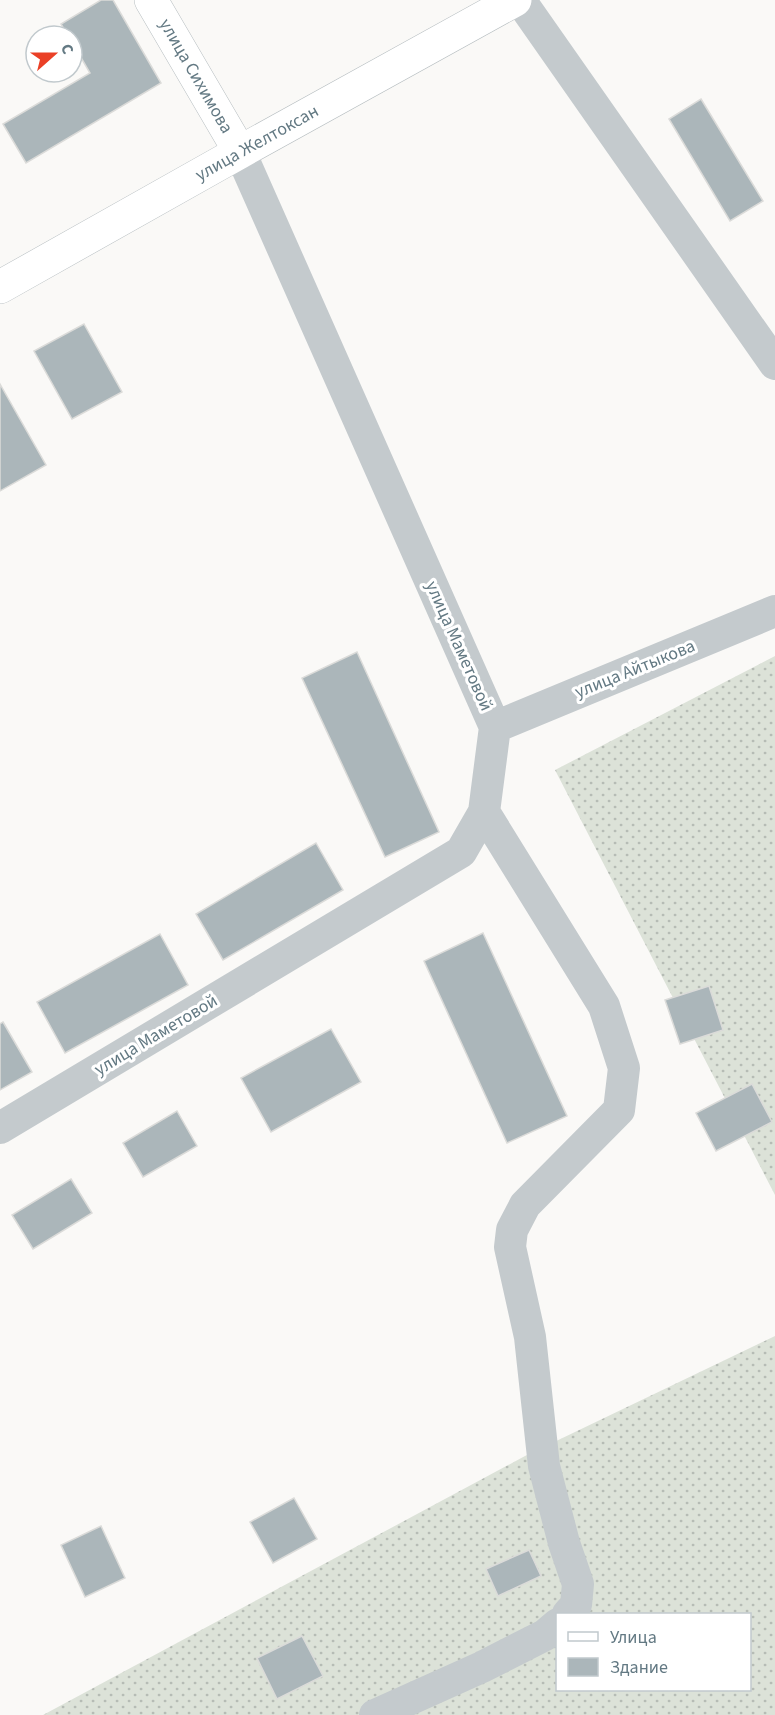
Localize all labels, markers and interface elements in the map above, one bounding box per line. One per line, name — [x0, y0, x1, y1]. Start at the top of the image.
street label: улица Сихимова — [153, 14, 239, 138]
north arrow — [24, 24, 84, 84]
text: С — [55, 41, 79, 57]
street label: улица Желтоксан — [191, 99, 323, 187]
street label: улица Маметовой — [419, 577, 499, 715]
street label: улица Айтыкова — [571, 633, 699, 705]
street label: улица Маметовой — [90, 988, 222, 1082]
legend — [556, 1613, 751, 1691]
text: Улица — [610, 1625, 657, 1650]
text: Здание — [610, 1655, 668, 1680]

